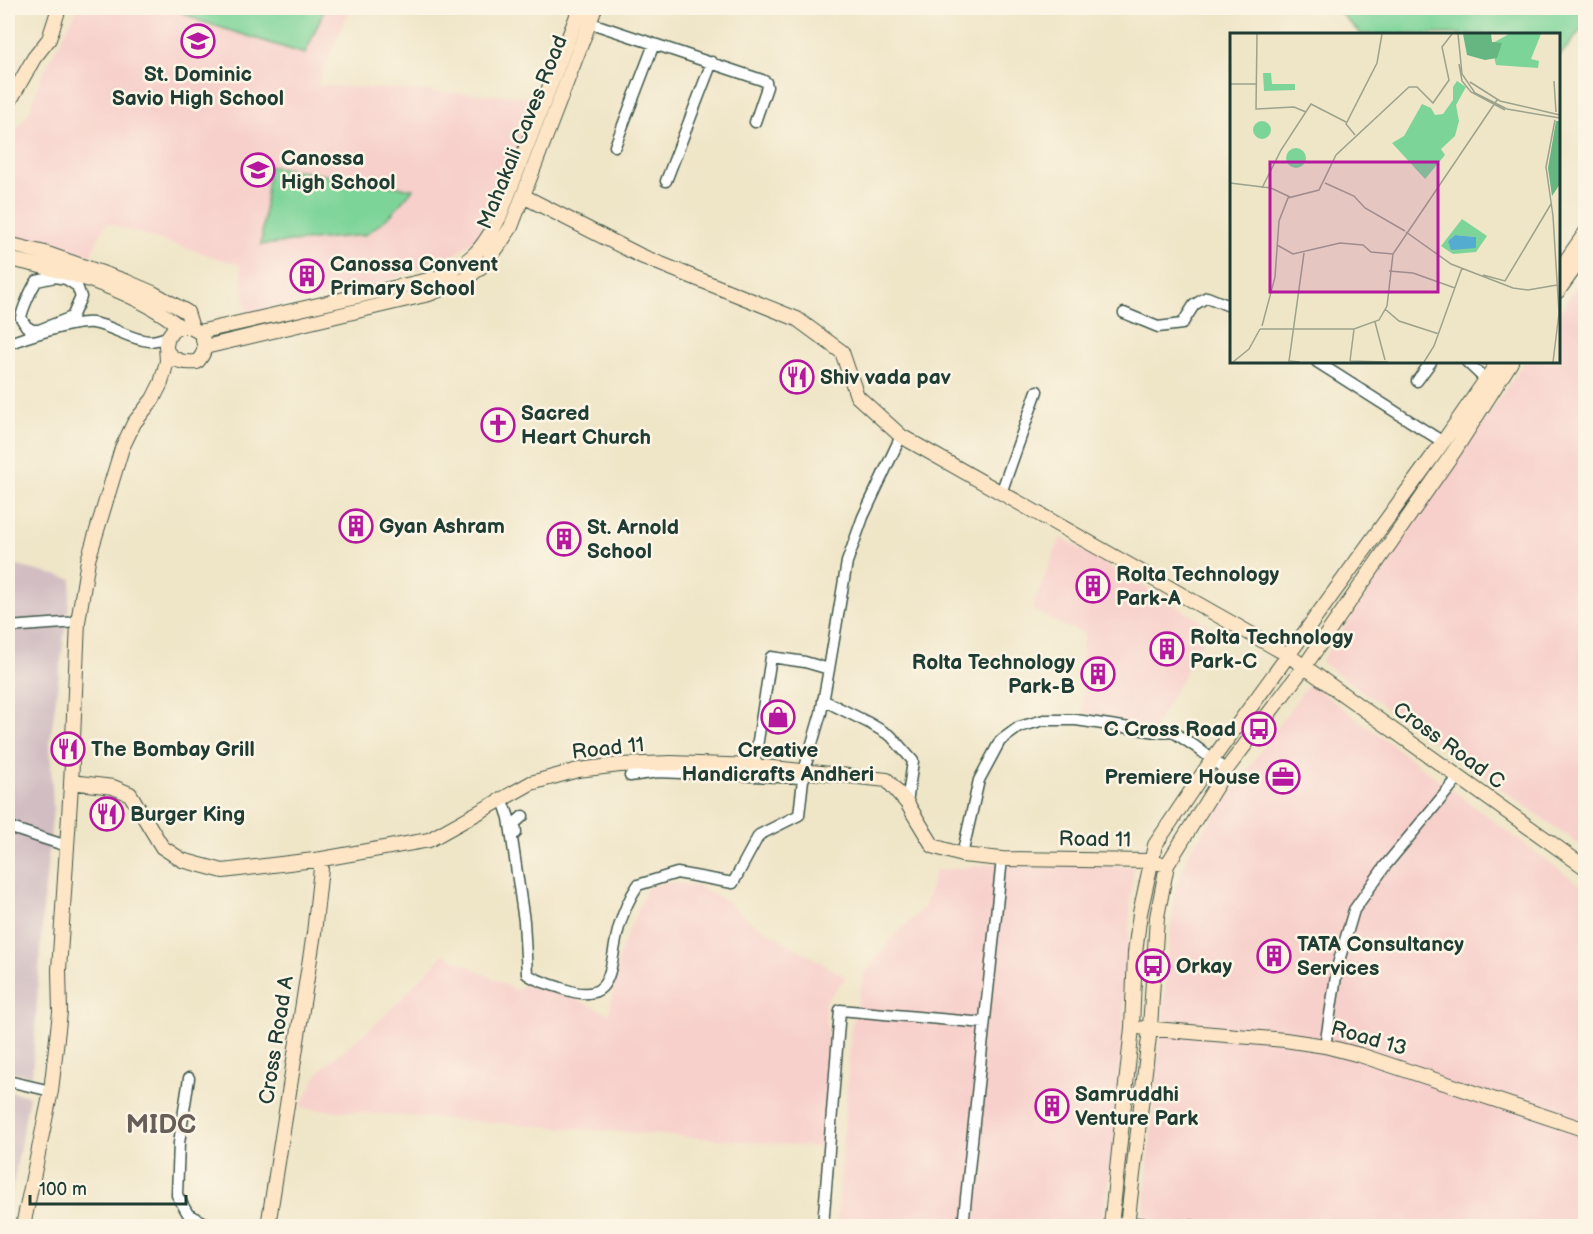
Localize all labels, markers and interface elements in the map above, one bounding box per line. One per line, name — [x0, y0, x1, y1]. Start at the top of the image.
school or university icon: St. Dominic Savio High School — [180, 23, 216, 59]
street label: Mahakali Caves Road — [472, 32, 573, 233]
inset map — [1230, 33, 1560, 363]
place label: St. Dominic Savio High School — [112, 62, 284, 111]
place label: Canossa High School — [281, 146, 396, 195]
school or university icon: Canossa High School — [240, 152, 276, 188]
place label: Canossa Convent Primary School — [330, 252, 498, 301]
building icon: Canossa Convent Primary School — [289, 258, 325, 294]
restaurant icon: Shiv vada pav — [779, 359, 815, 395]
place label: Shiv vada pav — [820, 365, 951, 390]
place label: Sacred Heart Church — [521, 401, 651, 450]
church icon: Sacred Heart Church — [480, 407, 516, 443]
building icon: Gyan Ashram — [338, 508, 374, 544]
place label: Gyan Ashram — [379, 514, 505, 539]
place label: St. Arnold School — [587, 515, 679, 564]
building icon: St. Arnold School — [546, 521, 582, 557]
place label: Rolta Technology Park-A — [1116, 562, 1280, 611]
building icon: Rolta Technology Park-A — [1075, 568, 1111, 604]
place label: Rolta Technology Park-C — [1190, 625, 1354, 674]
building icon: Rolta Technology Park-C — [1149, 631, 1185, 667]
place label: Rolta Technology Park-B — [912, 650, 1075, 699]
building icon: Rolta Technology Park-B — [1080, 656, 1116, 692]
street label: Cross Road C — [1388, 697, 1509, 794]
shop icon: Creative Handicrafts Andheri — [760, 699, 796, 735]
bus stop icon: C Cross Road — [1241, 711, 1277, 747]
place label: C Cross Road — [1104, 717, 1236, 742]
restaurant icon: The Bombay Grill — [50, 731, 86, 767]
street label: Road 11 — [571, 732, 646, 765]
place label: The Bombay Grill — [91, 737, 255, 762]
place label: Creative Handicrafts Andheri — [682, 738, 874, 787]
office icon: Premiere House — [1265, 759, 1301, 795]
place label: Premiere House — [1104, 765, 1260, 790]
restaurant icon: Burger King — [89, 796, 125, 832]
place label: Burger King — [130, 802, 245, 827]
street label: Road 11 — [1058, 826, 1132, 853]
place label: TATA Consultancy Services — [1297, 932, 1464, 981]
building icon: TATA Consultancy Services — [1256, 938, 1292, 974]
bus stop icon: Orkay — [1135, 948, 1171, 984]
place label: Orkay — [1176, 954, 1232, 979]
street label: Cross Road A — [254, 974, 299, 1106]
street label: Road 13 — [1328, 1016, 1410, 1061]
place label: Samruddhi Venture Park — [1075, 1082, 1198, 1131]
building icon: Samruddhi Venture Park — [1034, 1088, 1070, 1124]
district label: MIDC — [126, 1109, 196, 1141]
scale bar — [30, 1168, 186, 1206]
text: 100 m — [39, 1179, 87, 1200]

